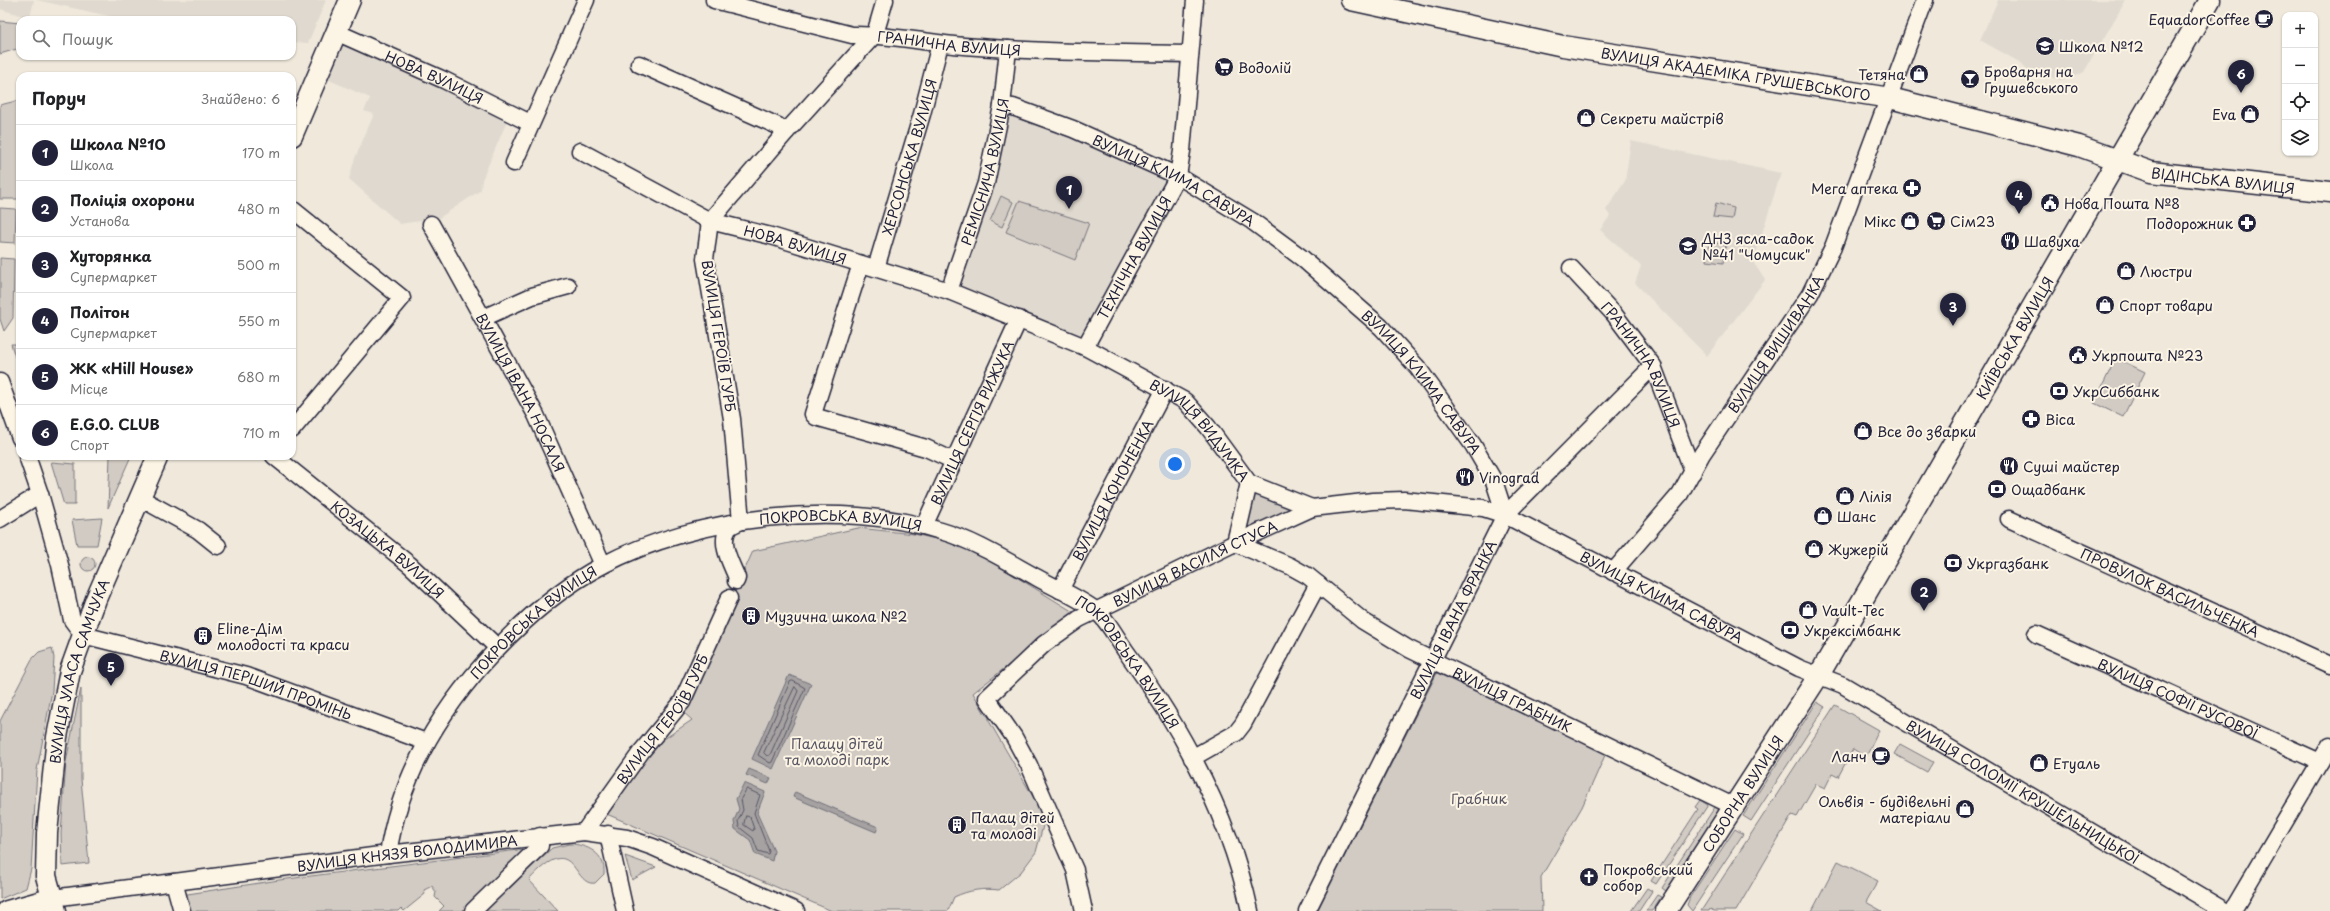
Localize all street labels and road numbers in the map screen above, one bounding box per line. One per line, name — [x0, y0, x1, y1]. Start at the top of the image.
street label: ГРАНИЧНА ВУЛИЦЯ — [877, 25, 1022, 60]
street label: ВУЛИЦЯ АКАДЕМІКА ГРУШЕВСЬКОГО — [1600, 42, 1872, 105]
street label: НОВА ВУЛИЦЯ — [382, 45, 487, 109]
street label: ХЕРСОНСЬКА ВУЛИЦЯ — [876, 76, 941, 237]
street label: РЕМІСНИЧА ВУЛИЦЯ — [955, 97, 1013, 248]
street label: ВУЛИЦЯ КЛИМА САВУРА — [1089, 129, 1259, 231]
street label: ВІДІНСЬКА ВУЛИЦЯ — [2150, 162, 2296, 198]
street label: ТЕХНІЧНА ВУЛИЦЯ — [1092, 192, 1176, 323]
street label: НОВА ВУЛИЦЯ — [742, 219, 849, 269]
street label: ВУЛИЦЯ ГЕРОЇВ ГУРБ — [697, 259, 741, 413]
street label: ВУЛИЦЯ ВИШИВАНКА — [1722, 271, 1828, 417]
street label: КИЇВСЬКА ВУЛИЦЯ — [1970, 272, 2058, 403]
street label: ГРАНИЧНА ВУЛИЦЯ — [1597, 297, 1686, 431]
street label: ВУЛИЦЯ КЛИМА САВУРА — [1357, 305, 1487, 458]
street label: ВУЛИЦЯ ІВАНА НОСАЛЯ — [471, 309, 571, 475]
street label: ВУЛИЦЯ СЕРГІЯ РИЖУКА — [925, 336, 1019, 508]
street label: ВУЛИЦЯ ВИДУМКА — [1146, 373, 1255, 486]
street label: ВУЛИЦЯ КОНОНЕНКА — [1067, 415, 1158, 564]
street label: КОЗАЦЬКА ВУЛИЦЯ — [326, 495, 449, 603]
street label: ПОКРОВСЬКА ВУЛИЦЯ — [758, 504, 924, 536]
street label: ВУЛИЦЯ ВАСИЛЯ СТУСА — [1109, 515, 1281, 612]
street label: ВУЛИЦЯ ІВАНА ФРАНКА — [1404, 536, 1502, 703]
street label: ПРОВУЛОК ВАСИЛЬЧЕНКА — [2077, 543, 2263, 642]
street label: ВУЛИЦЯ КЛИМА САВУРА — [1577, 545, 1747, 648]
street label: ПОКРОВСЬКА ВУЛИЦЯ — [465, 560, 601, 683]
street label: ВУЛИЦЯ УЛАСА САМЧУКА — [44, 575, 114, 765]
street label: ПОКРОВСЬКА ВУЛИЦЯ — [1072, 589, 1185, 732]
street label: ВУЛИЦЯ ПЕРШИЙ ПРОМІНЬ — [158, 644, 355, 725]
street label: ВУЛИЦЯ ГЕРОЇВ ГУРБ — [611, 650, 713, 788]
street label: ВУЛИЦЯ СОФІЇ РУСОВОЇ — [2095, 653, 2262, 744]
street label: ВУЛИЦЯ ГРАБНИК — [1449, 661, 1576, 737]
street label: ВУЛИЦЯ СОЛОМІЇ КРУШЕЛЬНИЦЬКОЇ — [1902, 714, 2144, 869]
street label: СОБОРНА ВУЛИЦЯ — [1696, 731, 1788, 856]
street label: ВУЛИЦЯ КНЯЗЯ ВОЛОДИМИРА — [296, 829, 519, 876]

